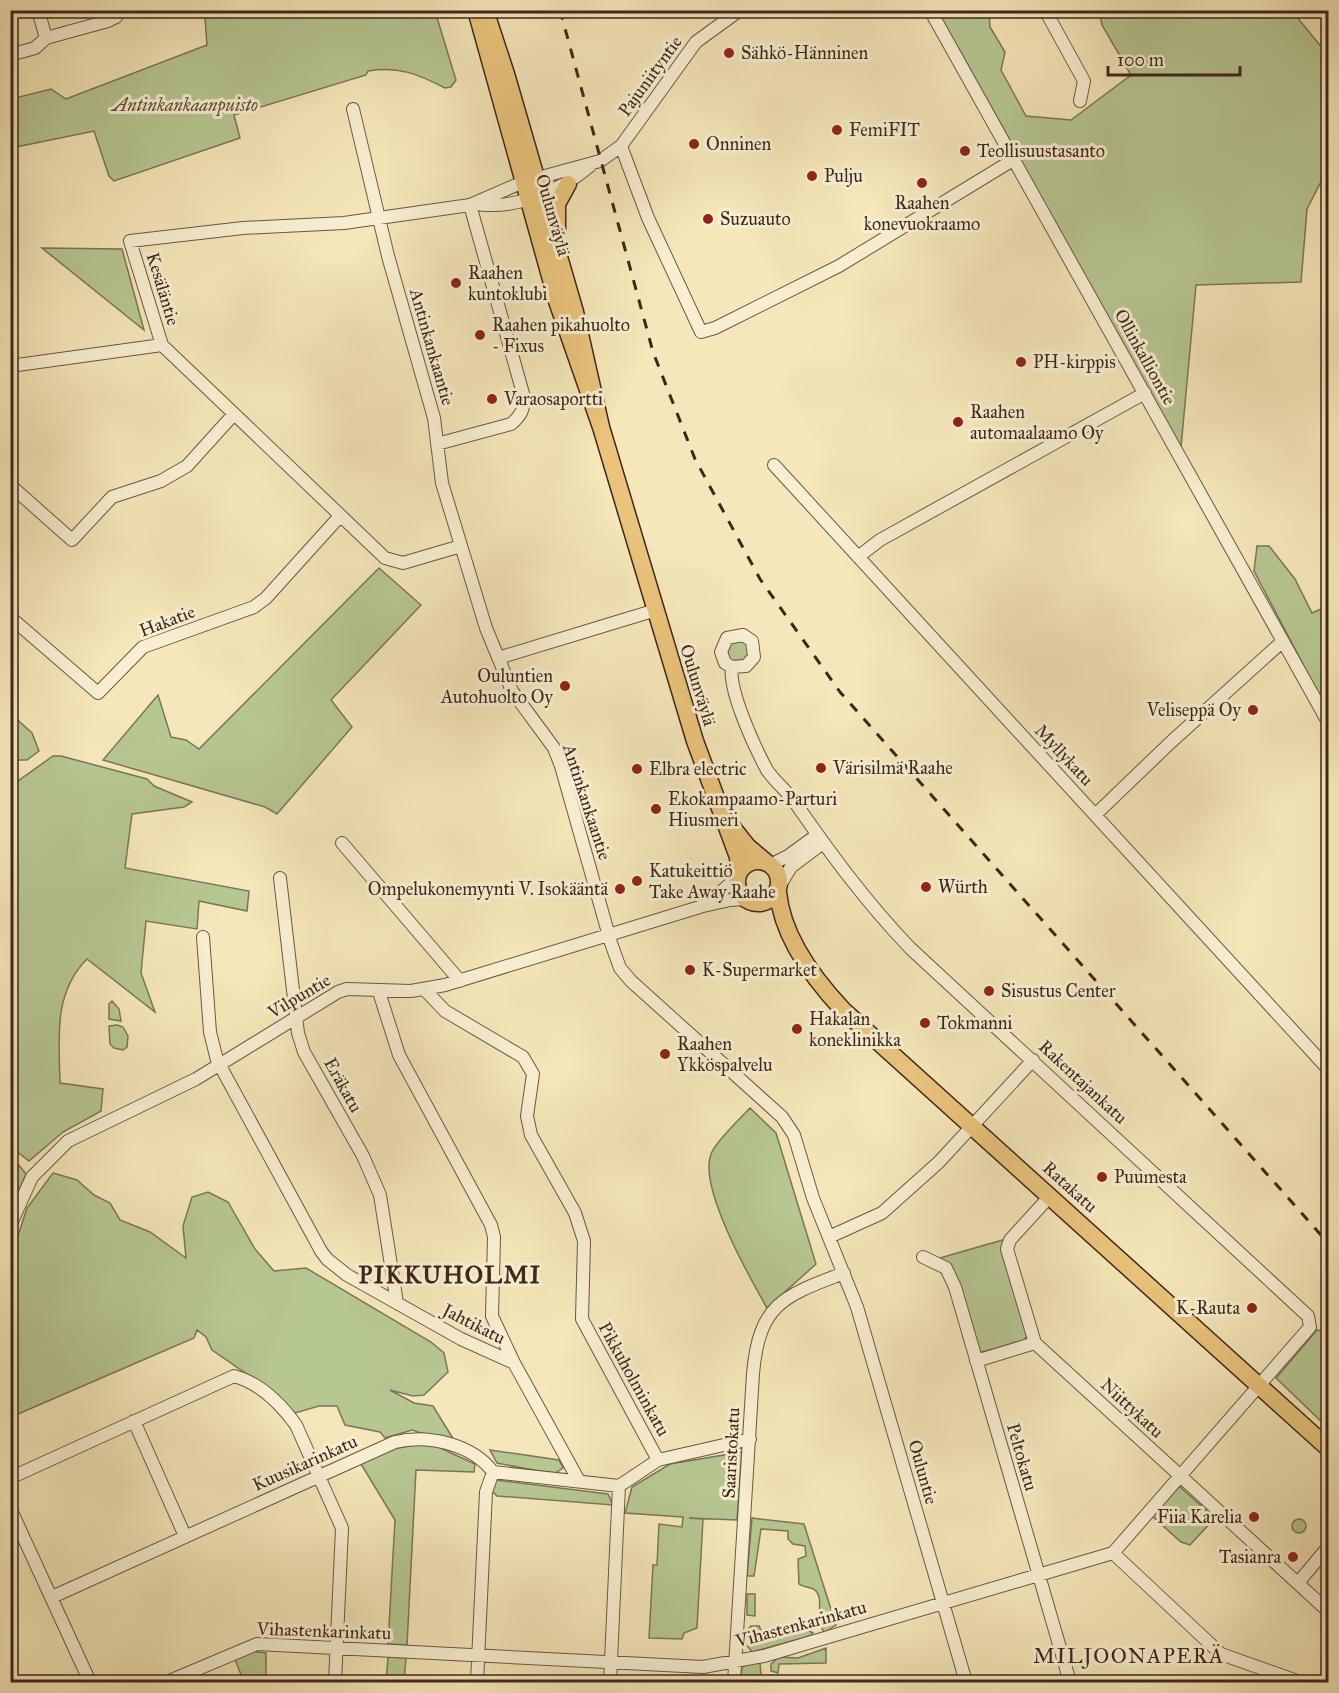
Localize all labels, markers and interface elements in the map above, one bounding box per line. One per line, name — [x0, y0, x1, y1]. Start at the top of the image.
street label: Pajuniityntie — [613, 31, 687, 121]
scale bar — [1108, 39, 1240, 77]
place label: Sähkö-Hänninen — [741, 42, 869, 64]
marker: Sähkö-Hänninen — [722, 46, 736, 60]
text: 100 m — [1117, 49, 1164, 71]
park label: Antinkankaanpuisto — [110, 94, 258, 117]
place label: FemiFIT — [849, 119, 920, 141]
marker: FemiFIT — [830, 123, 844, 137]
place label: Onninen — [706, 133, 771, 155]
marker: Onninen — [687, 137, 701, 151]
place label: Teollisuustasanto — [977, 140, 1105, 162]
marker: Teollisuustasanto — [958, 144, 972, 158]
place label: Pulju — [824, 165, 863, 187]
marker: Pulju — [805, 169, 819, 183]
street label: Oulunväylä — [531, 172, 575, 259]
marker: Raahen konevuokraamo — [915, 176, 929, 190]
place label: Raahen konevuokraamo — [864, 192, 980, 235]
place label: Suzuauto — [720, 208, 791, 230]
marker: Suzuauto — [701, 212, 715, 226]
street label: Kesäläntie — [141, 250, 185, 328]
place label: Raahen kuntoklubi — [468, 262, 547, 305]
marker: Raahen kuntoklubi — [449, 276, 463, 290]
street label: Antinkankaantie — [405, 285, 459, 408]
street label: Ollinkalliontie — [1110, 305, 1180, 409]
place label: Raahen pikahuolto - Fixus — [492, 314, 630, 357]
marker: Raahen pikahuolto - Fixus — [473, 328, 487, 342]
place label: PH-kirppis — [1033, 351, 1116, 373]
marker: PH-kirppis — [1014, 355, 1028, 369]
place label: Varaosaportti — [503, 388, 603, 410]
marker: Varaosaportti — [485, 392, 499, 406]
place label: Raahen automaalaamo Oy — [970, 401, 1104, 444]
marker: Raahen automaalaamo Oy — [951, 415, 965, 429]
street label: Hakatie — [136, 600, 198, 642]
street label: Oulunväylä — [675, 642, 721, 729]
place label: Ouluntien Autohuolto Oy — [440, 665, 554, 708]
marker: Ouluntien Autohuolto Oy — [558, 679, 572, 693]
place label: Veliseppä Oy — [1146, 699, 1242, 721]
marker: Veliseppä Oy — [1246, 703, 1260, 717]
street label: Myllykatu — [1030, 720, 1098, 791]
street label: Antinkankaantie — [558, 740, 616, 863]
place label: Värisilmä Raahe — [832, 757, 953, 779]
place label: Elbra electric — [649, 758, 747, 780]
marker: Värisilmä Raahe — [814, 761, 828, 775]
marker: Elbra electric — [630, 762, 644, 776]
place label: Ekokampaamo-Parturi Hiusmeri — [668, 788, 837, 831]
marker: Ekokampaamo-Parturi Hiusmeri — [649, 802, 663, 816]
place label: Katukeittiö Take Away Raahe — [649, 860, 776, 903]
marker: Katukeittiö Take Away Raahe — [630, 874, 644, 888]
place label: Würth — [938, 876, 988, 898]
place label: Ompelukonemyynti V. Isokääntä — [368, 878, 608, 900]
marker: Würth — [919, 880, 933, 894]
marker: Ompelukonemyynti V. Isokääntä — [613, 882, 627, 896]
place label: K-Supermarket — [702, 959, 817, 981]
marker: K-Supermarket — [683, 963, 697, 977]
street label: Vilpuntie — [263, 969, 334, 1024]
place label: Sisustus Center — [1001, 980, 1116, 1002]
marker: Sisustus Center — [982, 984, 996, 998]
place label: Hakalan koneklinikka — [809, 1008, 901, 1051]
place label: Tokmanni — [937, 1012, 1012, 1034]
marker: Tokmanni — [918, 1016, 932, 1030]
marker: Hakalan koneklinikka — [790, 1022, 804, 1036]
place label: Raahen Ykköspalvelu — [677, 1033, 773, 1076]
street label: Rakentajankatu — [1034, 1035, 1132, 1129]
marker: Raahen Ykköspalvelu — [658, 1047, 672, 1061]
street label: Eräkatu — [319, 1054, 367, 1117]
street label: Ratakatu — [1038, 1157, 1102, 1218]
place label: Puumesta — [1114, 1166, 1187, 1188]
marker: Puumesta — [1095, 1170, 1109, 1184]
district label: PIKKUHOLMI — [359, 1260, 541, 1290]
place label: K-Rauta — [1176, 1297, 1240, 1319]
street label: Jahtikatu — [437, 1298, 509, 1350]
marker: K-Rauta — [1245, 1301, 1259, 1315]
street label: Pikkuholminkatu — [594, 1318, 675, 1440]
street label: Niittykatu — [1096, 1373, 1168, 1443]
street label: Saaristokatu — [718, 1406, 744, 1499]
street label: Peltokatu — [1002, 1421, 1042, 1494]
street label: Kuusikarinkatu — [249, 1430, 361, 1496]
street label: Ouluntie — [903, 1437, 943, 1507]
place label: Fiia Karelia — [1157, 1506, 1242, 1528]
marker: Fiia Karelia — [1247, 1510, 1261, 1524]
place label: Tasianra — [1219, 1546, 1281, 1568]
marker: Tasianra — [1286, 1550, 1300, 1564]
street label: Vihastenkarinkatu — [732, 1596, 869, 1652]
street label: Vihastenkarinkatu — [255, 1618, 392, 1644]
district label: MILJOONAPERÄ — [1033, 1643, 1225, 1669]

